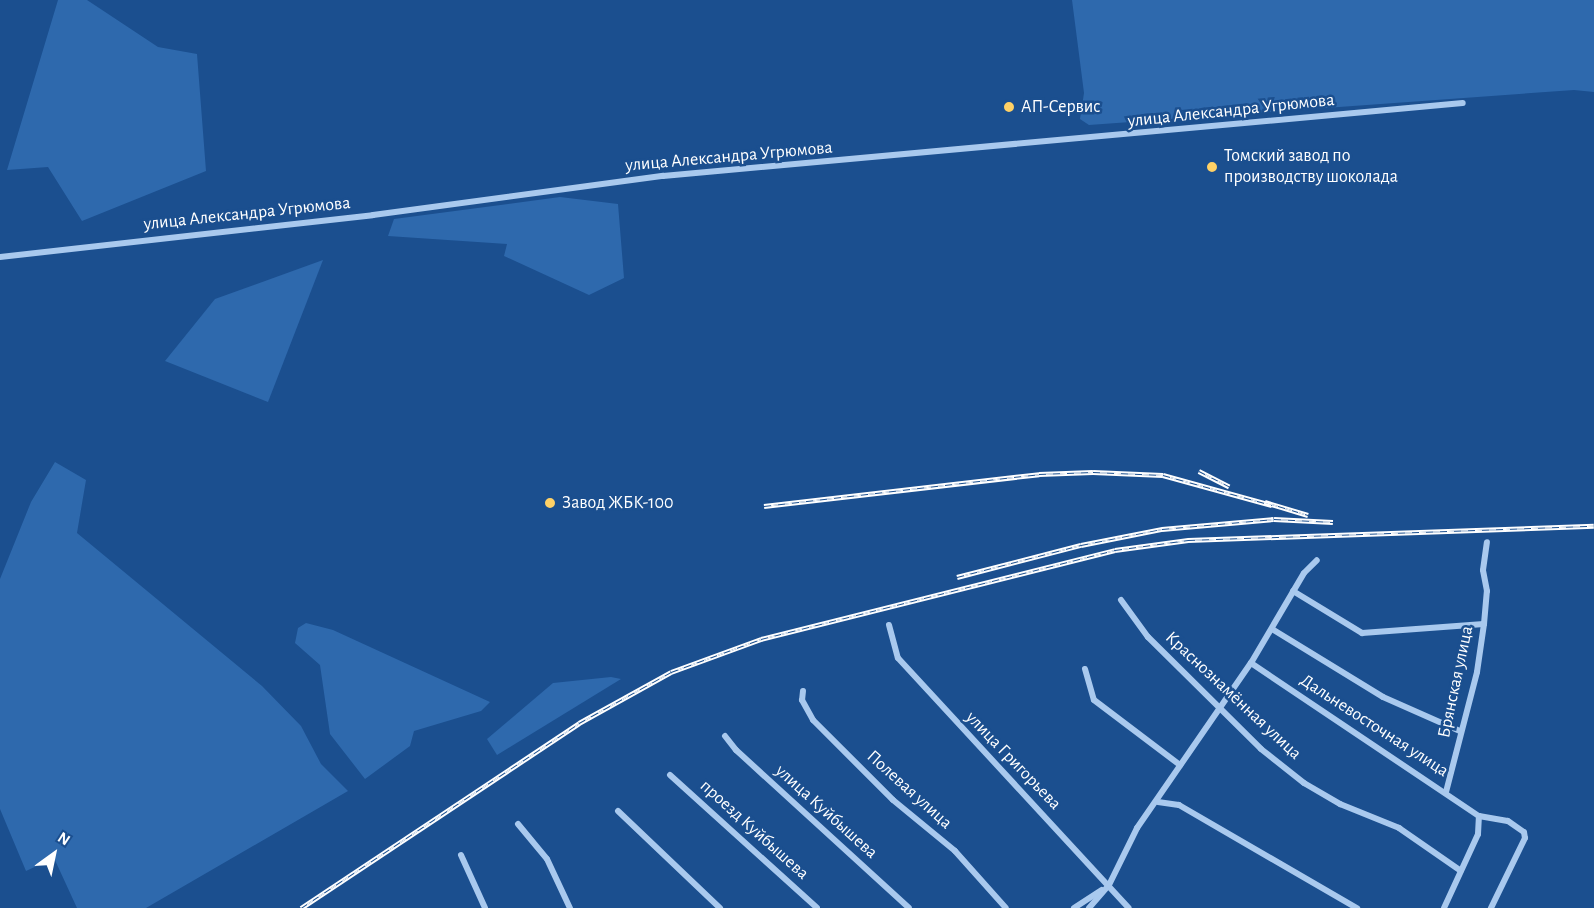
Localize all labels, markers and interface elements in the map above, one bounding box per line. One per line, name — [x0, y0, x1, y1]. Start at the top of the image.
street label: улица Александра Угрюмова — [1127, 89, 1335, 133]
place label: АП-Сервис — [1021, 96, 1100, 118]
marker: АП-Сервис — [1002, 100, 1016, 114]
street label: улица Александра Угрюмова — [625, 137, 833, 177]
place label: Томский завод по производству шоколада — [1224, 146, 1398, 188]
marker: Томский завод по производству шоколада — [1205, 160, 1219, 174]
street label: улица Александра Угрюмова — [143, 192, 351, 236]
place label: Завод ЖБК-100 — [562, 492, 673, 514]
marker: Завод ЖБК-100 — [543, 496, 557, 510]
street label: Брянская улица — [1434, 624, 1478, 740]
street label: Краснознамённая улица — [1160, 627, 1306, 765]
street label: Дальневосточная улица — [1296, 670, 1452, 782]
street label: улица Григорьева — [961, 707, 1065, 815]
street label: Полевая улица — [862, 746, 956, 834]
street label: улица Куйбышева — [770, 760, 882, 864]
street label: проезд Куйбышева — [695, 775, 813, 885]
north arrow — [24, 824, 84, 884]
text: N — [55, 829, 73, 849]

